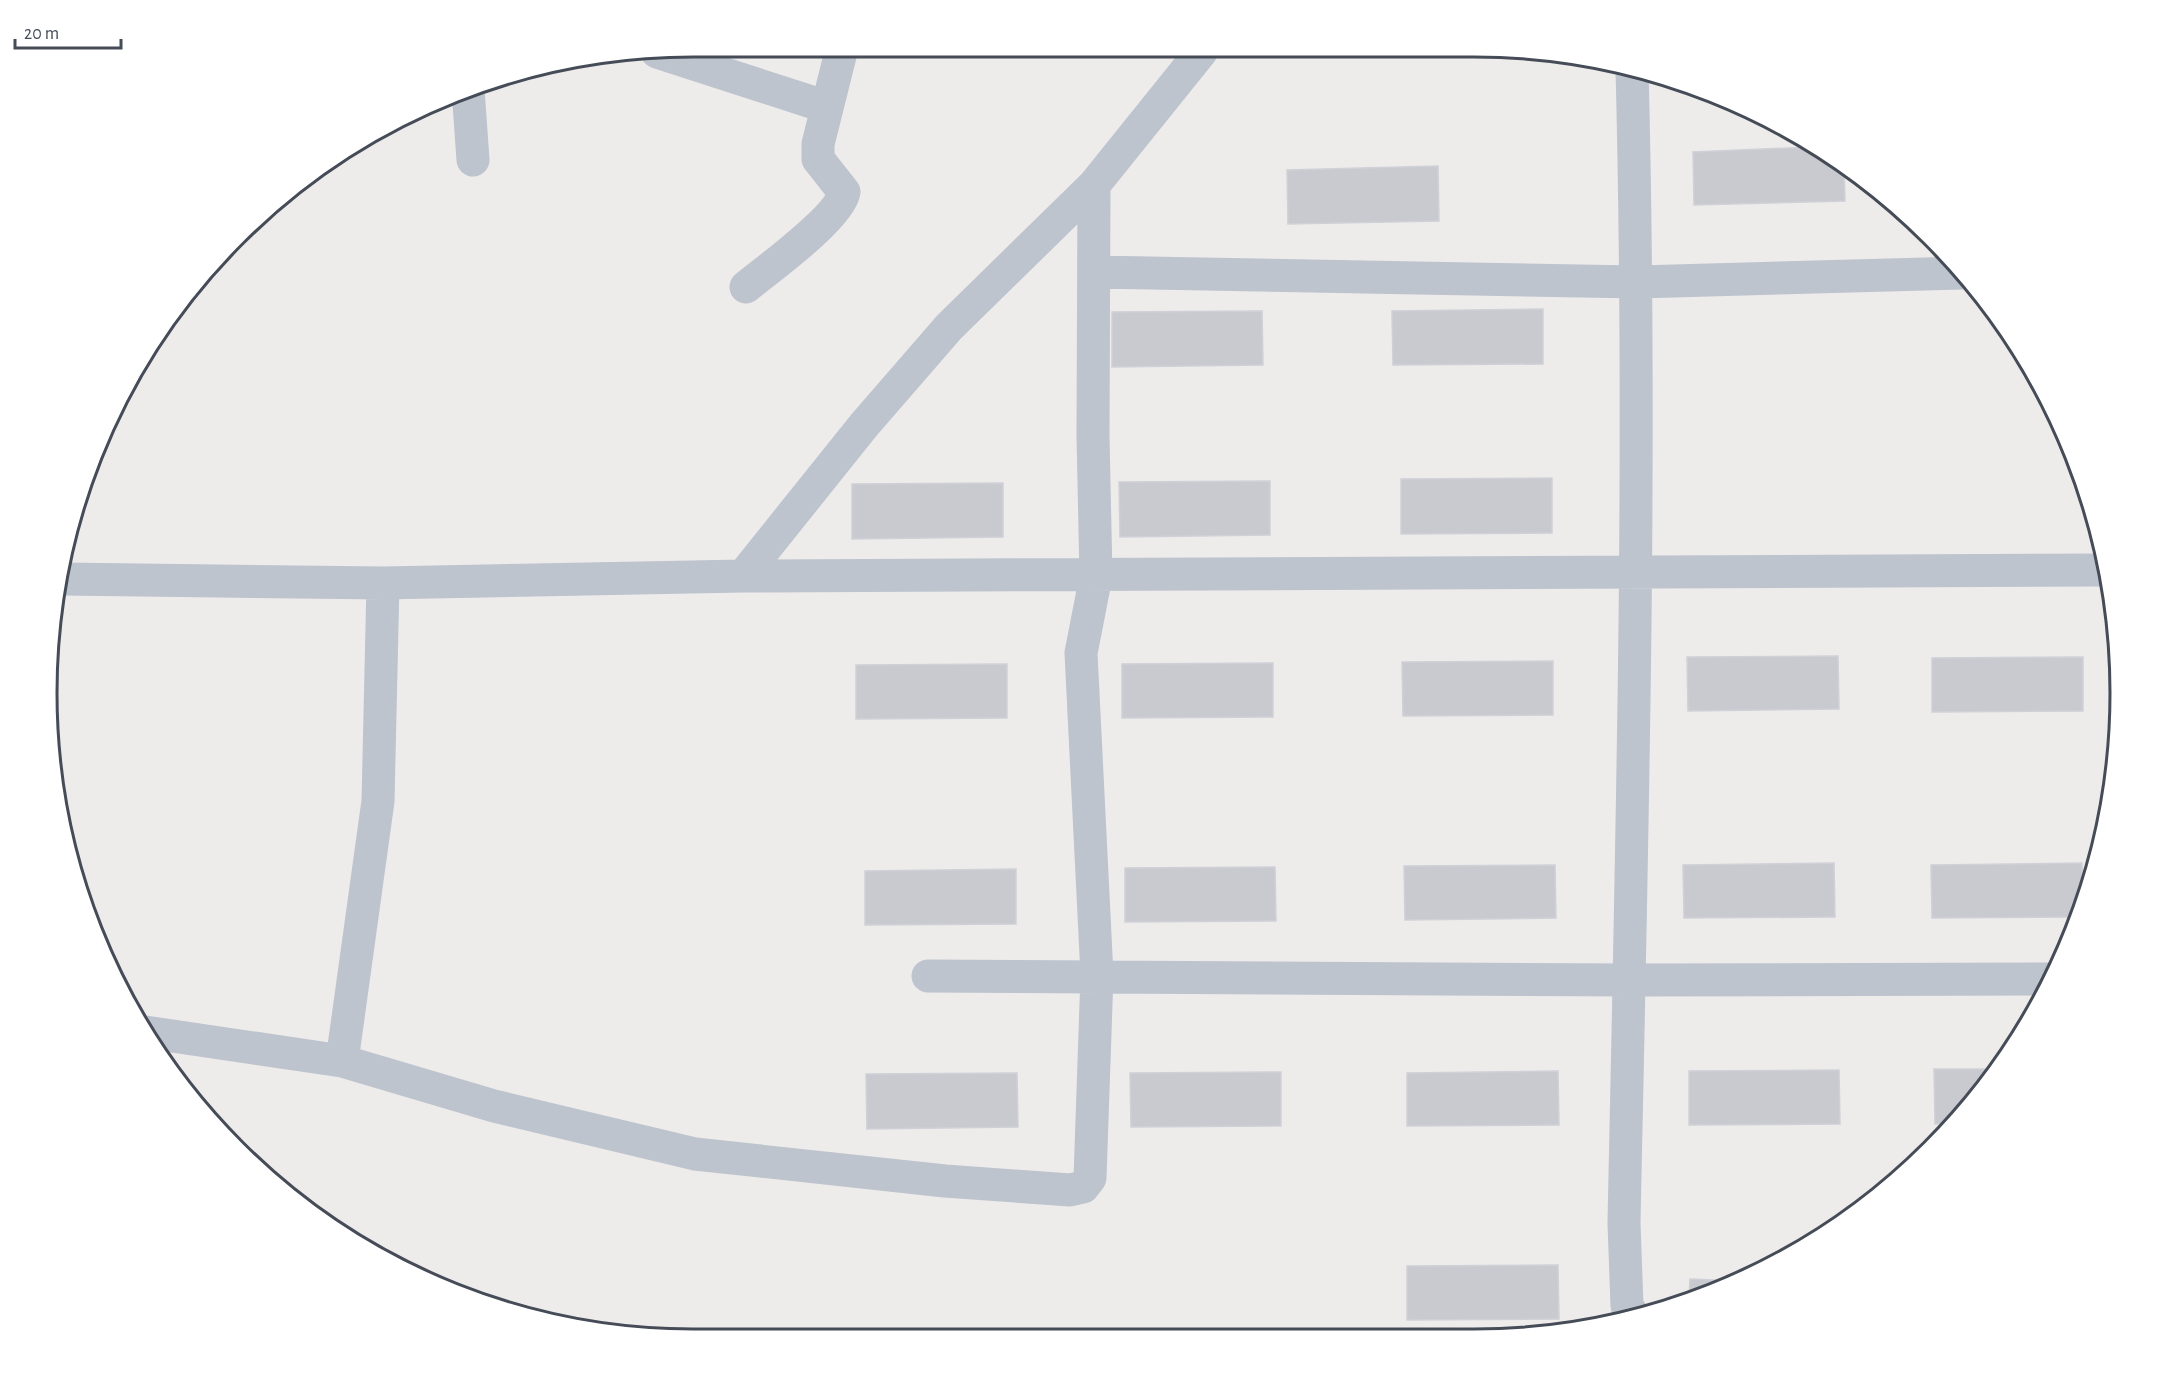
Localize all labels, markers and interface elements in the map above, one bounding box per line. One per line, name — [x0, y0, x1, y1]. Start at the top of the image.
scale bar — [15, 12, 122, 50]
text: 20 m — [24, 25, 59, 43]

